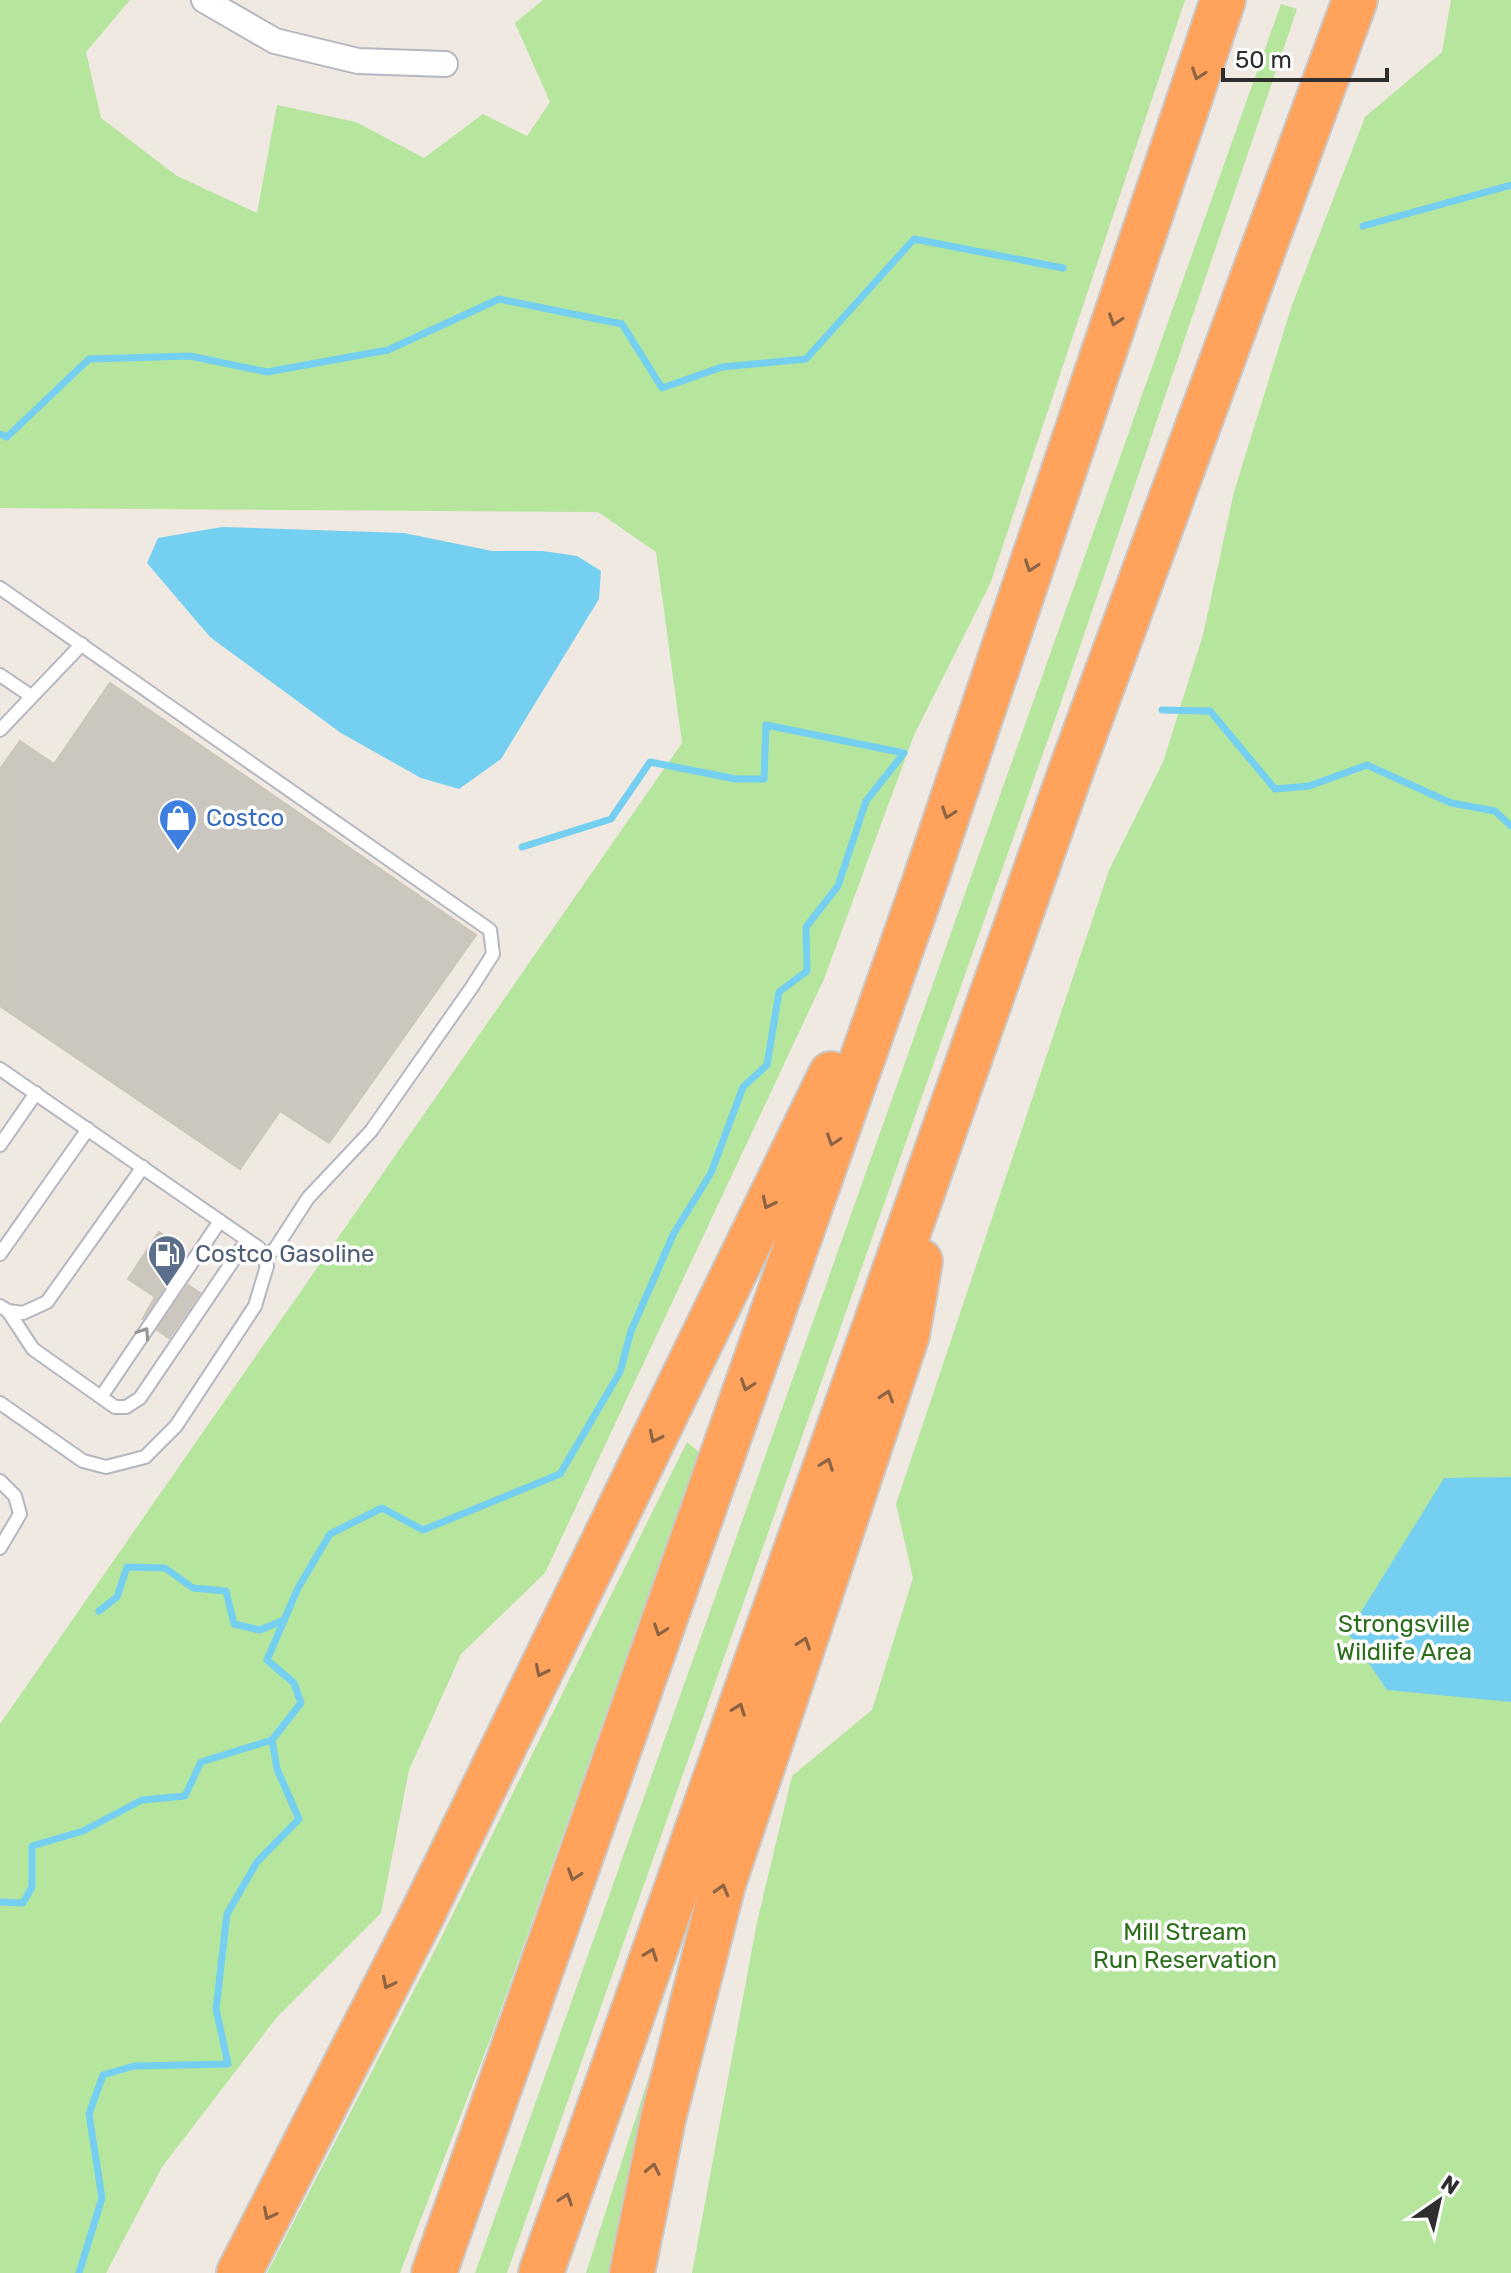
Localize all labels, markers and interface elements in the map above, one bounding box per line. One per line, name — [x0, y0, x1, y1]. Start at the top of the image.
scale bar — [1223, 32, 1387, 82]
text: 50 m — [1235, 46, 1292, 74]
one-way arrow — [1192, 66, 1208, 80]
one-way arrow — [1108, 312, 1124, 326]
one-way arrow — [1025, 559, 1041, 573]
shop icon: Costco — [157, 797, 199, 852]
place label: Costco — [206, 804, 284, 832]
one-way arrow — [941, 805, 957, 819]
one-way arrow — [827, 1132, 843, 1146]
one-way arrow — [762, 1195, 778, 1210]
fuel station icon: Costco Gasoline — [146, 1233, 188, 1288]
place label: Costco Gasoline — [195, 1240, 375, 1268]
one-way arrow — [134, 1327, 149, 1341]
one-way arrow — [740, 1377, 757, 1391]
one-way arrow — [877, 1390, 893, 1404]
one-way arrow — [649, 1429, 665, 1443]
one-way arrow — [817, 1458, 833, 1472]
park label: Strongsville Wildlife Area — [1336, 1610, 1472, 1666]
one-way arrow — [654, 1622, 670, 1636]
one-way arrow — [795, 1637, 811, 1651]
one-way arrow — [535, 1663, 551, 1677]
one-way arrow — [730, 1703, 746, 1717]
one-way arrow — [567, 1867, 584, 1881]
one-way arrow — [713, 1883, 729, 1897]
park label: Mill Stream Run Reservation — [1093, 1918, 1277, 1974]
one-way arrow — [641, 1947, 658, 1961]
one-way arrow — [382, 1974, 397, 1989]
north arrow — [1399, 2161, 1479, 2241]
one-way arrow — [644, 2163, 661, 2176]
text: N — [1436, 2169, 1464, 2200]
one-way arrow — [556, 2193, 573, 2207]
one-way arrow — [264, 2206, 279, 2220]

